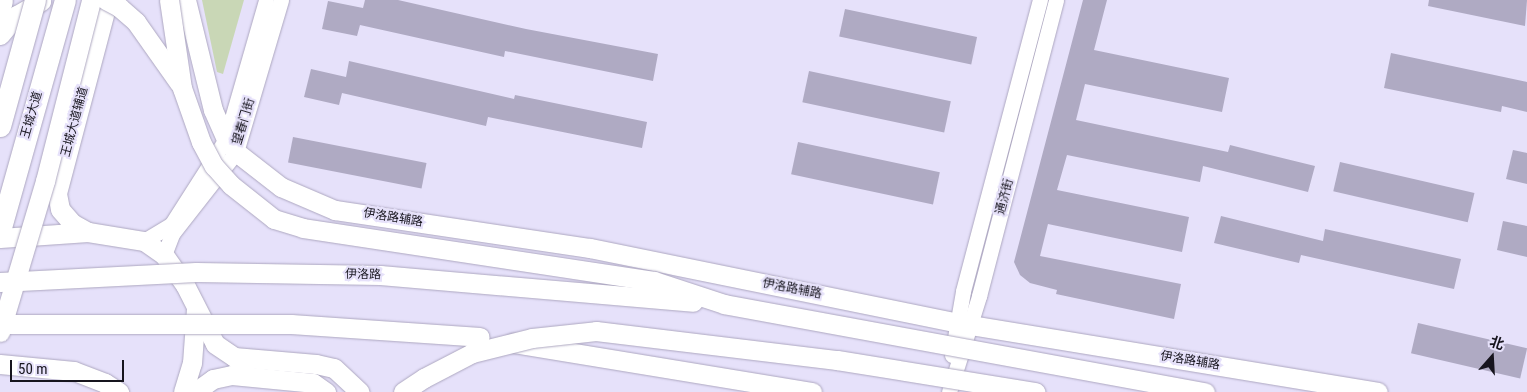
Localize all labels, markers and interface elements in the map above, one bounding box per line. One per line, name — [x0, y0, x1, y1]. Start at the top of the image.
street label: 王城大道辅道 — [59, 85, 91, 159]
street label: 王城大道 — [18, 90, 46, 140]
street label: 望春门街 — [230, 97, 258, 147]
street label: 通济街 — [993, 178, 1017, 216]
street label: 伊洛路辅路 — [362, 206, 424, 230]
street label: 伊洛路 — [345, 267, 381, 283]
street label: 伊洛路辅路 — [761, 276, 823, 302]
north arrow — [1467, 332, 1517, 382]
text: 北 — [1488, 333, 1506, 353]
street label: 伊洛路辅路 — [1159, 349, 1221, 373]
scale bar — [12, 350, 126, 382]
text: 50 m — [18, 360, 48, 378]

